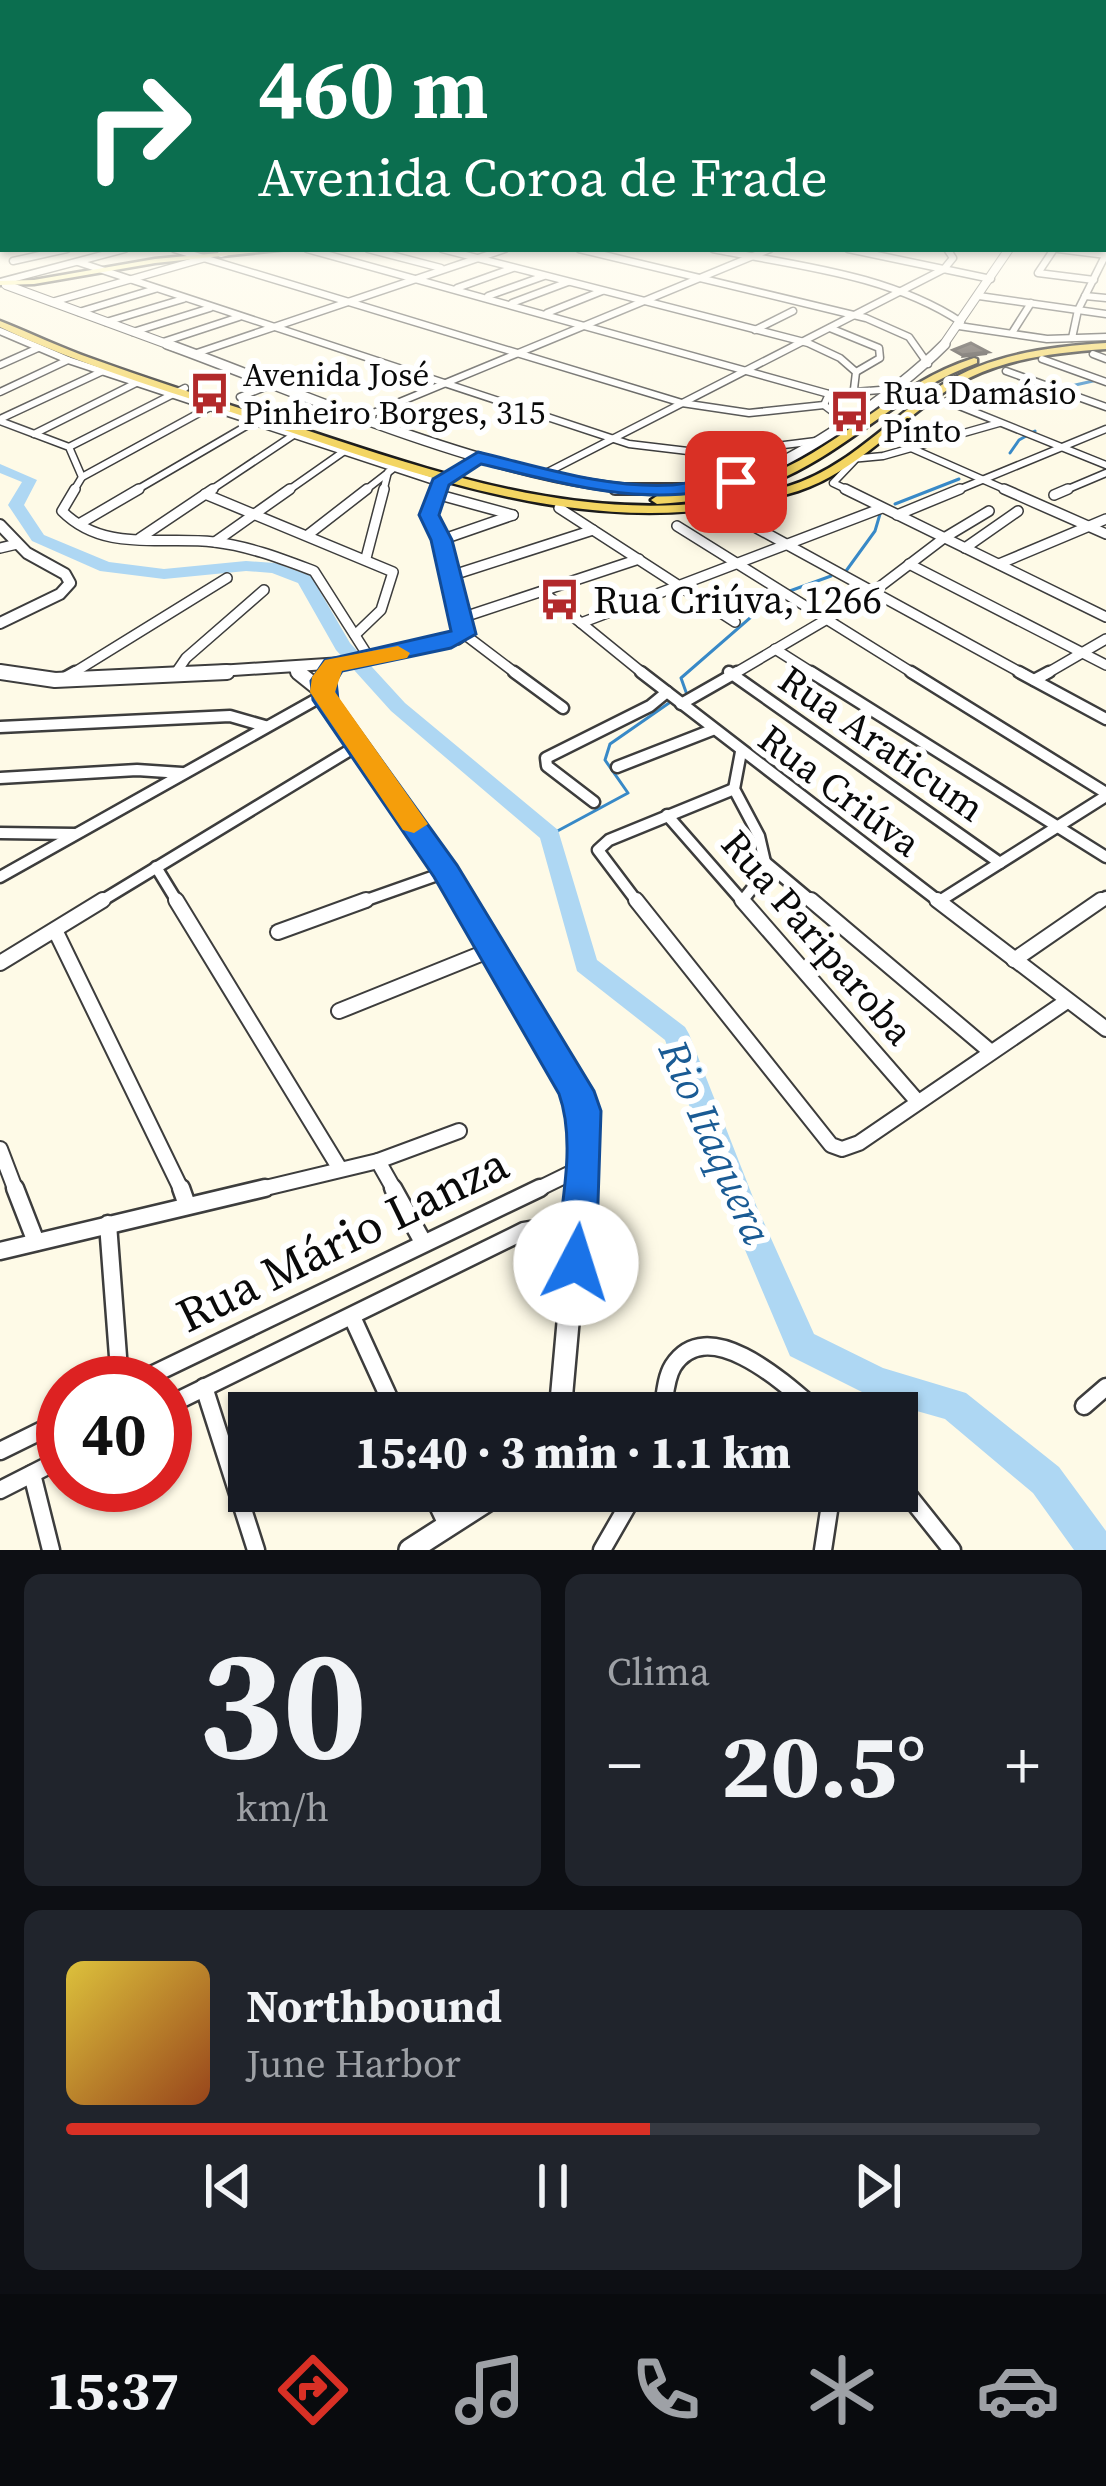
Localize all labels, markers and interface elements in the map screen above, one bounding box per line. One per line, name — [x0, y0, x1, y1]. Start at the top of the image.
text: 460 m — [258, 31, 489, 146]
icon: right — [60, 48, 216, 204]
text: Avenida Coroa de Frade — [258, 140, 828, 214]
place label: Avenida José Pinheiro Borges, 315 — [243, 352, 545, 435]
bus stop icon: Avenida José Pinheiro Borges, 315 — [186, 370, 232, 416]
place label: Rua Damásio Pinto — [883, 370, 1077, 453]
bus stop icon: Rua Damásio Pinto — [826, 388, 872, 434]
pin — [685, 431, 787, 533]
icon: arrive — [703, 449, 769, 515]
place label: Rua Criúva, 1266 — [593, 573, 882, 626]
bus stop icon: Rua Criúva, 1266 — [536, 576, 582, 622]
street label: Rua Araticum — [768, 653, 995, 834]
street label: Rua Criúva — [748, 712, 932, 869]
street label: Rua Pariparoba — [709, 818, 926, 1056]
water label: Rio Itaquera — [645, 1030, 787, 1253]
street label: Rua Mário Lanza — [165, 1130, 519, 1348]
position arrow — [513, 1200, 639, 1326]
speed limit sign: 40 — [36, 1356, 192, 1512]
text: 15:40 · 3 min · 1.1 km — [355, 1421, 791, 1483]
text: 30 — [198, 1596, 367, 1810]
text: Clima — [607, 1645, 710, 1698]
text: 20.5° — [721, 1704, 926, 1827]
text: − — [607, 1720, 642, 1810]
text: + — [1005, 1720, 1040, 1810]
text: km/h — [236, 1781, 329, 1834]
text: Northbound — [246, 1975, 502, 2037]
text: June Harbor — [246, 2037, 461, 2090]
icon: previous — [195, 2153, 261, 2219]
icon: pause — [520, 2153, 586, 2219]
icon: next — [845, 2153, 911, 2219]
icon: directions — [271, 2348, 355, 2432]
icon: music — [448, 2348, 532, 2432]
icon: phone — [624, 2348, 708, 2432]
icon: climate — [800, 2348, 884, 2432]
icon: car — [976, 2348, 1060, 2432]
text: 15:37 — [46, 2353, 179, 2427]

